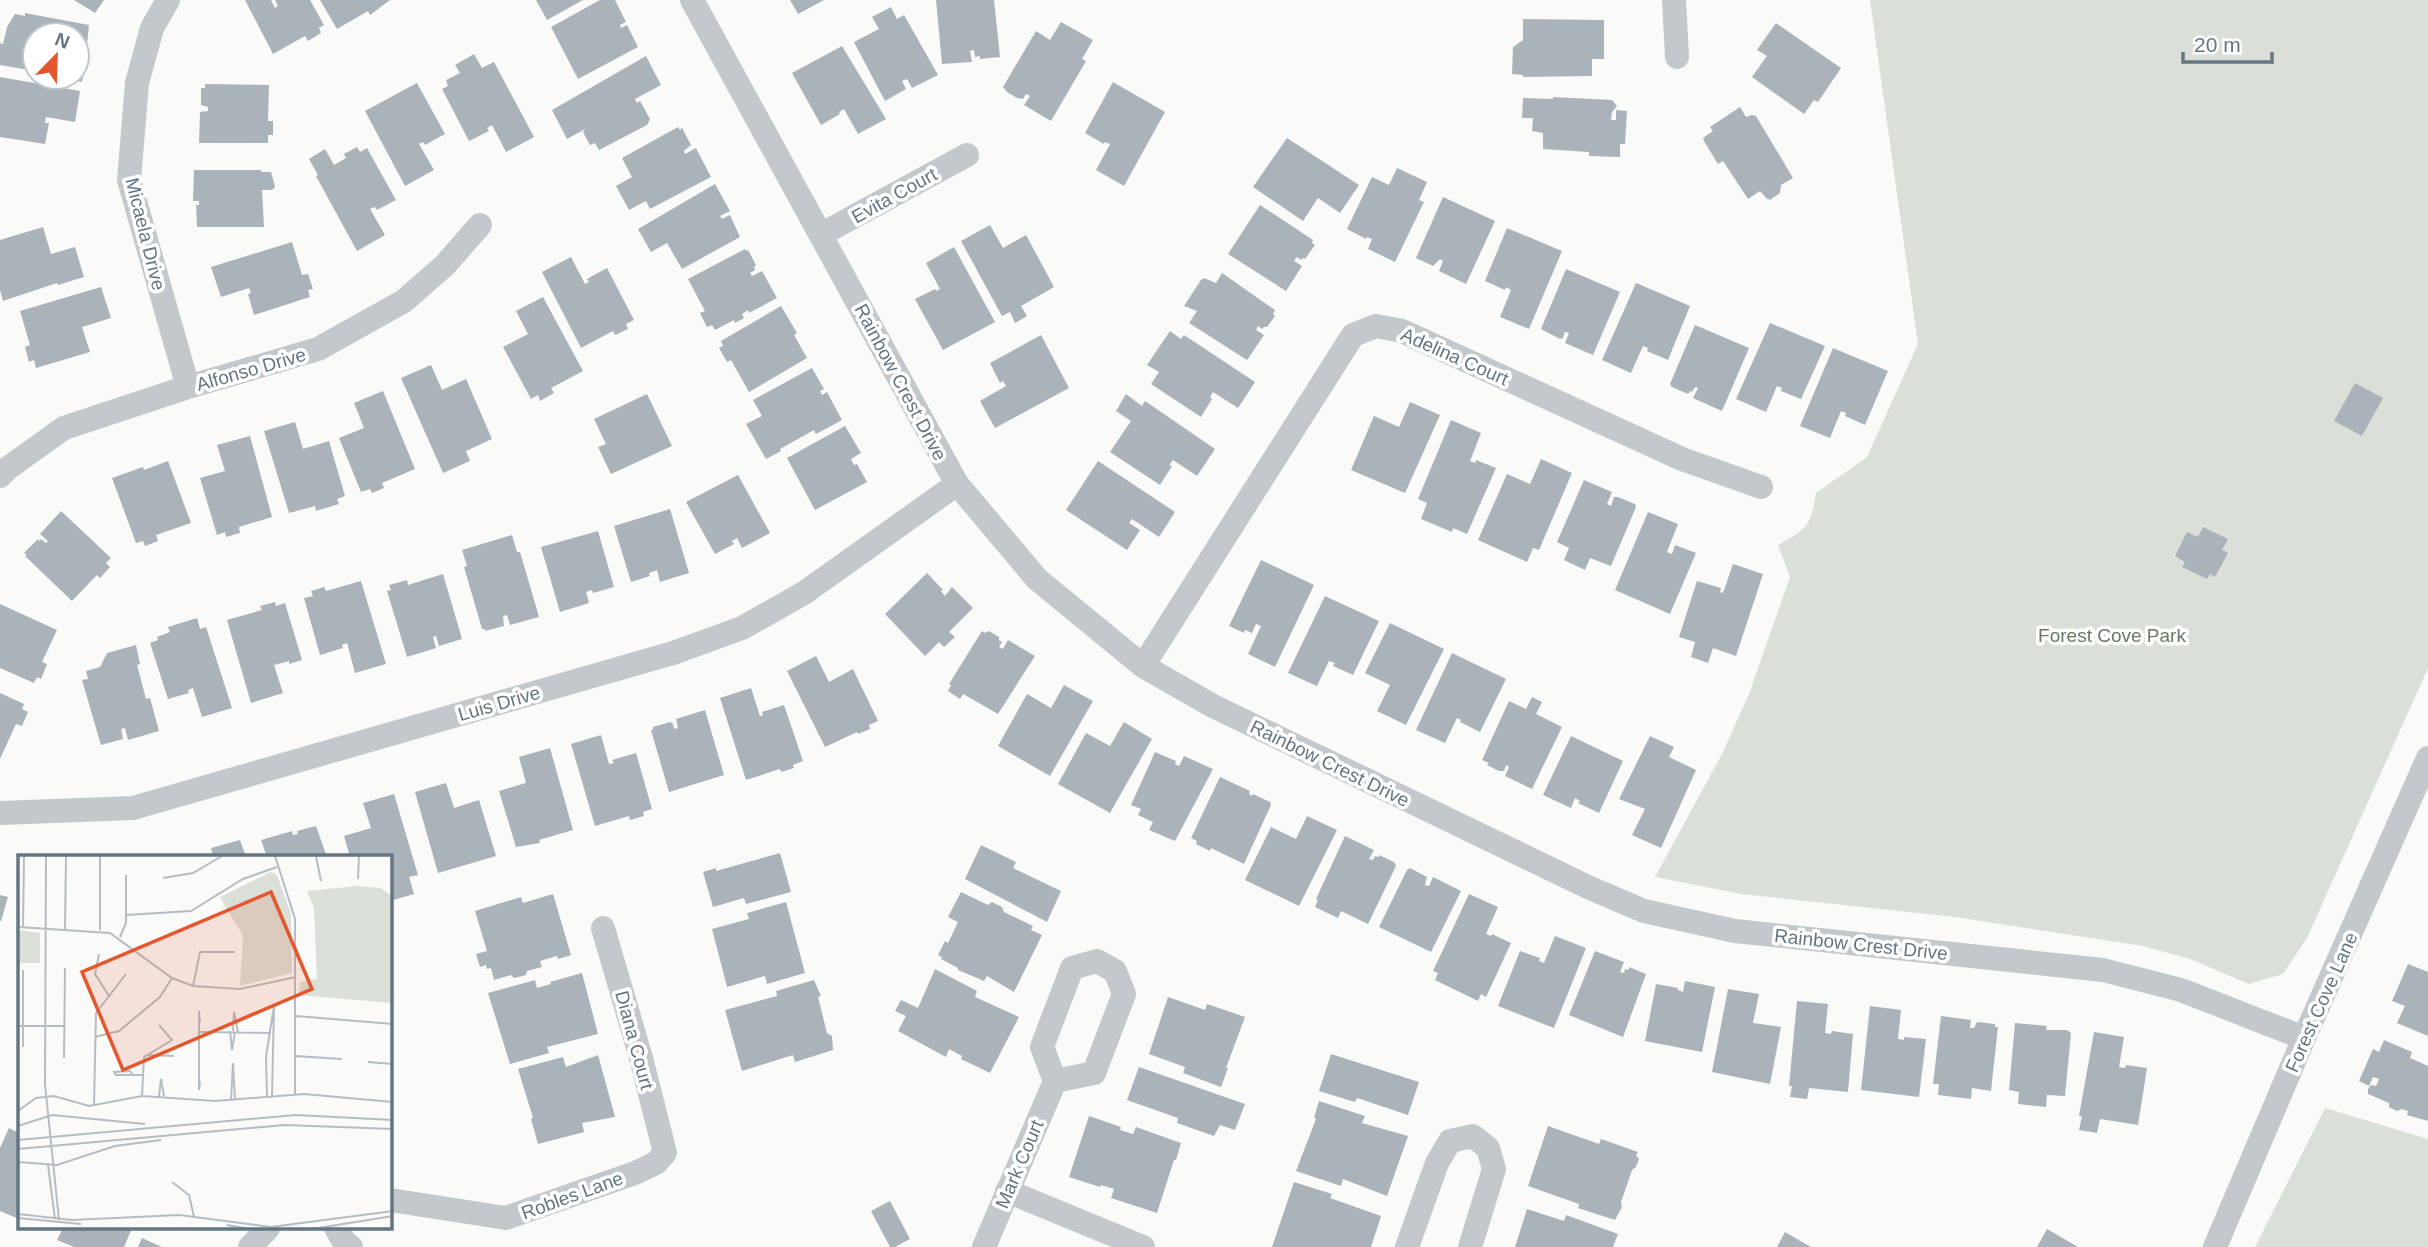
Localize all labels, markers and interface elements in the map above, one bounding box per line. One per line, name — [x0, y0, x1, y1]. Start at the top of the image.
north arrow — [21, 21, 91, 91]
scale bar — [2183, 21, 2272, 65]
text: N — [52, 28, 73, 53]
text: 20 m — [2194, 33, 2241, 56]
street label: Evita Court — [848, 163, 941, 227]
street label: Micaela Drive — [121, 176, 170, 292]
street label: Rainbow Crest Drive — [850, 300, 951, 464]
street label: Adelina Court — [1398, 323, 1512, 390]
street label: Alfonso Drive — [194, 344, 308, 395]
park label: Forest Cove Park — [2038, 625, 2186, 646]
street label: Luis Drive — [456, 682, 543, 725]
street label: Rainbow Crest Drive — [1247, 716, 1413, 811]
inset map — [18, 855, 392, 1230]
street label: Rainbow Crest Drive — [1773, 925, 1949, 964]
street label: Forest Cove Lane — [2281, 929, 2362, 1075]
street label: Diana Court — [611, 988, 658, 1093]
street label: Mark Court — [991, 1116, 1048, 1212]
street label: Robles Lane — [518, 1167, 626, 1224]

